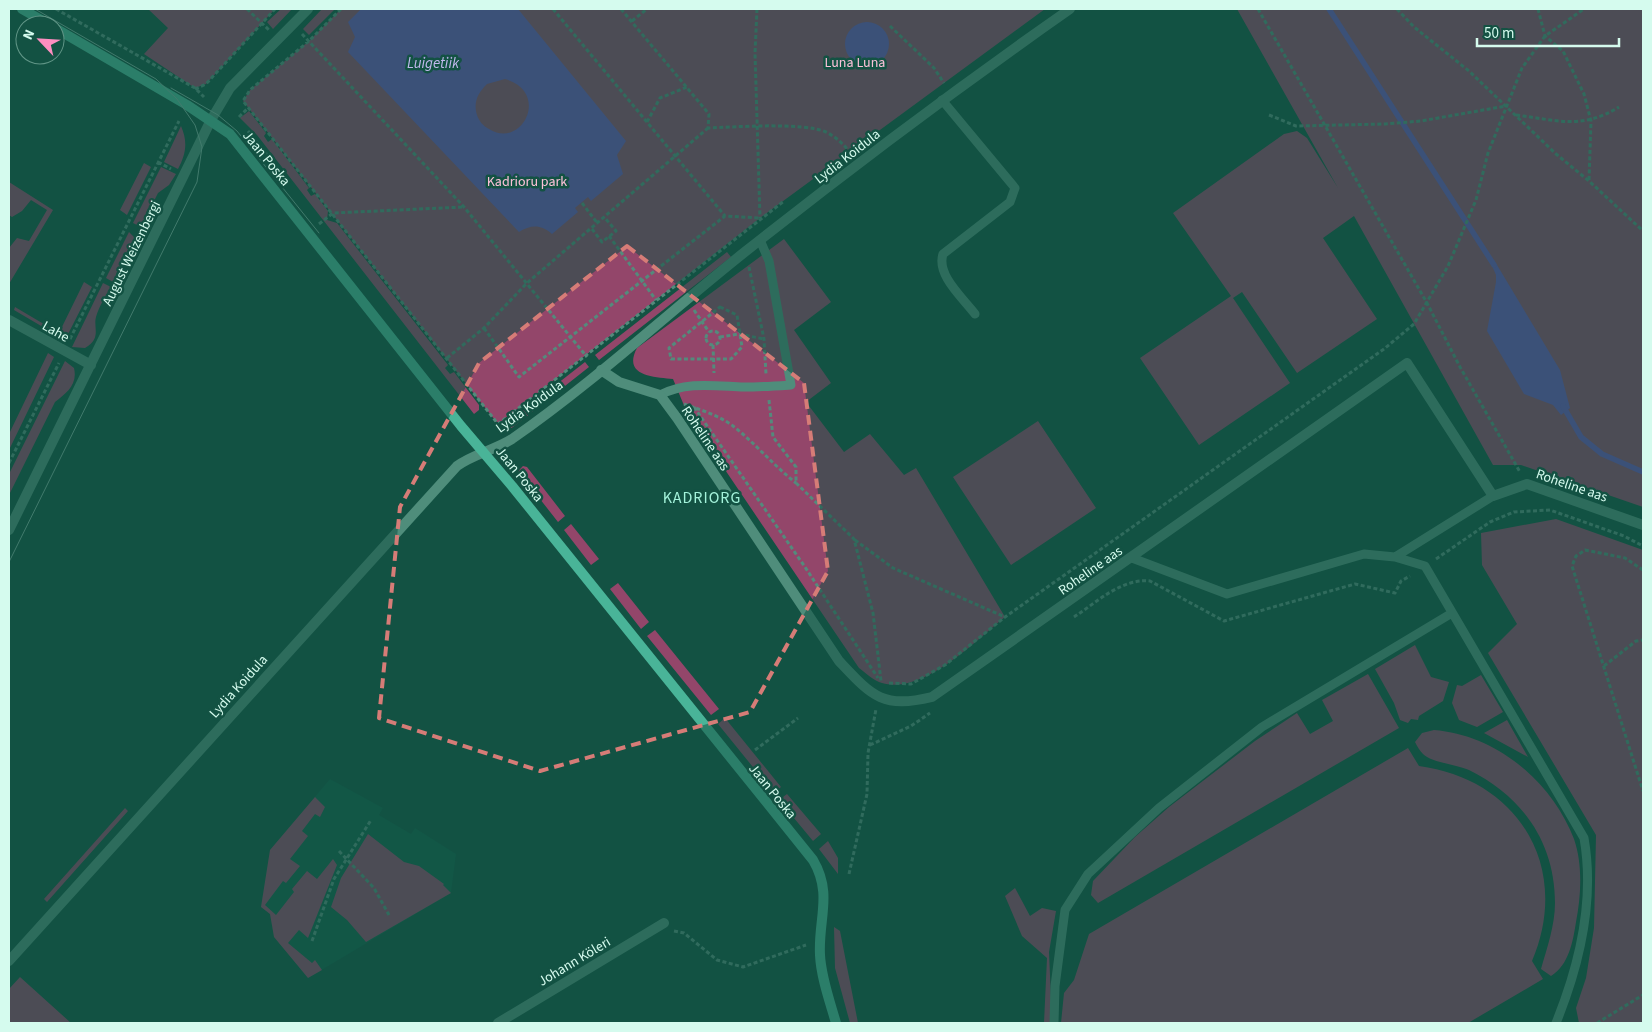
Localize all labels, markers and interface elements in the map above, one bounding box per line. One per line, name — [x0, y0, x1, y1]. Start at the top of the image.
north arrow — [15, 15, 65, 65]
scale bar — [1477, 15, 1620, 47]
text: 50 m — [1484, 23, 1514, 44]
text: N — [18, 26, 40, 43]
water label: Luigetiik — [407, 53, 460, 74]
park label: Luna Luna — [825, 53, 885, 73]
street label: Lydia Koidula — [810, 125, 885, 189]
street label: Jaan Poska — [238, 127, 295, 191]
park label: Kadrioru park — [487, 172, 567, 192]
street label: August Weizenbergi — [98, 198, 166, 309]
street label: Lahe — [38, 316, 73, 348]
street label: Lydia Koidula — [492, 376, 567, 438]
street label: Roheline aas — [676, 402, 734, 475]
street label: Jaan Poska — [491, 443, 548, 507]
street label: Roheline aas — [1533, 464, 1610, 508]
district label: KADRIORG — [663, 487, 741, 509]
street label: Roheline aas — [1054, 541, 1127, 600]
street label: Lydia Koidula — [205, 651, 273, 723]
street label: Jaan Poska — [744, 760, 801, 824]
street label: Johann Köleri — [534, 932, 615, 991]

